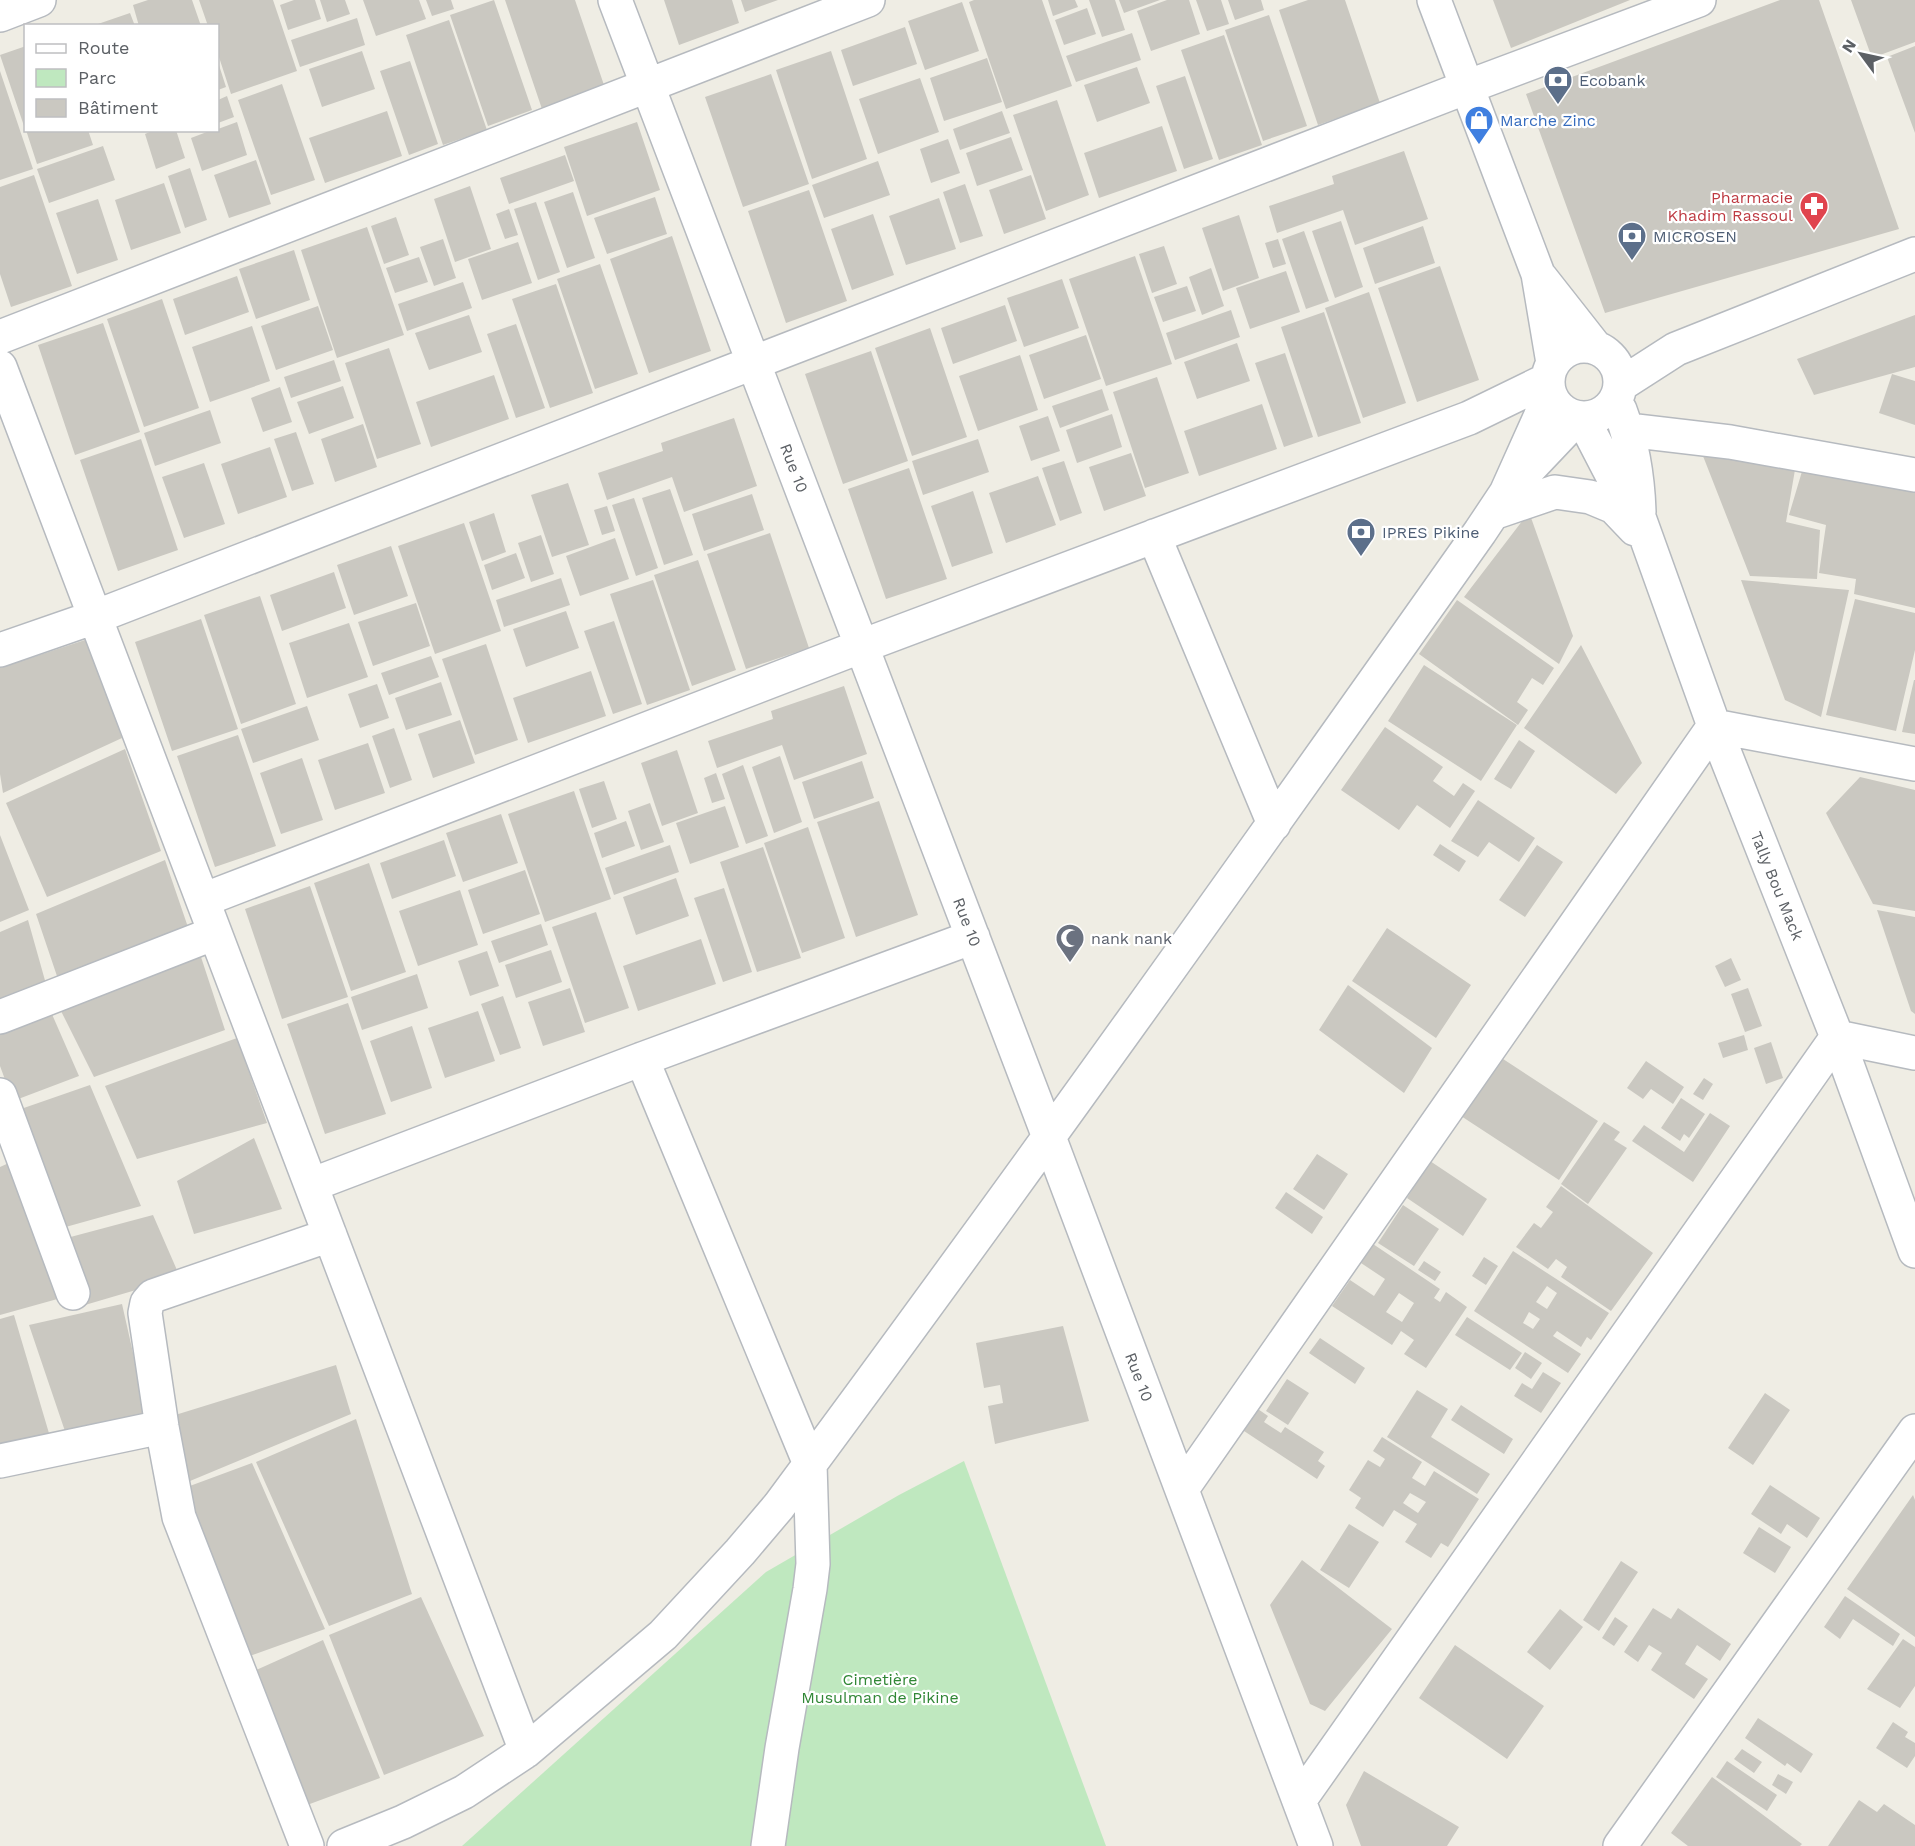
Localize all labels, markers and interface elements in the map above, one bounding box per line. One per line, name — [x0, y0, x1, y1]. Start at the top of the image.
legend — [24, 24, 219, 132]
north arrow — [1831, 24, 1891, 84]
text: N — [1838, 36, 1860, 56]
text: Route — [78, 37, 130, 58]
bank icon: Ecobank — [1542, 64, 1574, 106]
text: Parc — [78, 67, 116, 88]
place label: Ecobank — [1579, 71, 1646, 90]
text: Bâtiment — [78, 97, 158, 118]
shop icon: Marche Zinc — [1463, 104, 1495, 146]
place label: Marche Zinc — [1500, 111, 1596, 130]
place label: Pharmacie Khadim Rassoul — [1668, 188, 1793, 225]
pharmacy icon: Pharmacie Khadim Rassoul — [1798, 190, 1830, 232]
bank icon: MICROSEN — [1616, 220, 1648, 262]
place label: MICROSEN — [1653, 227, 1737, 246]
street label: Rue 10 — [776, 441, 812, 495]
bank icon: IPRES Pikine — [1345, 516, 1377, 558]
place label: IPRES Pikine — [1382, 523, 1480, 542]
street label: Tally Bou Mack — [1746, 829, 1808, 943]
street label: Rue 10 — [949, 895, 985, 949]
mosque icon: nank nank — [1054, 922, 1086, 964]
place label: nank nank — [1091, 929, 1172, 948]
street label: Rue 10 — [1121, 1350, 1157, 1404]
park label: Cimetière Musulman de Pikine — [801, 1670, 959, 1707]

